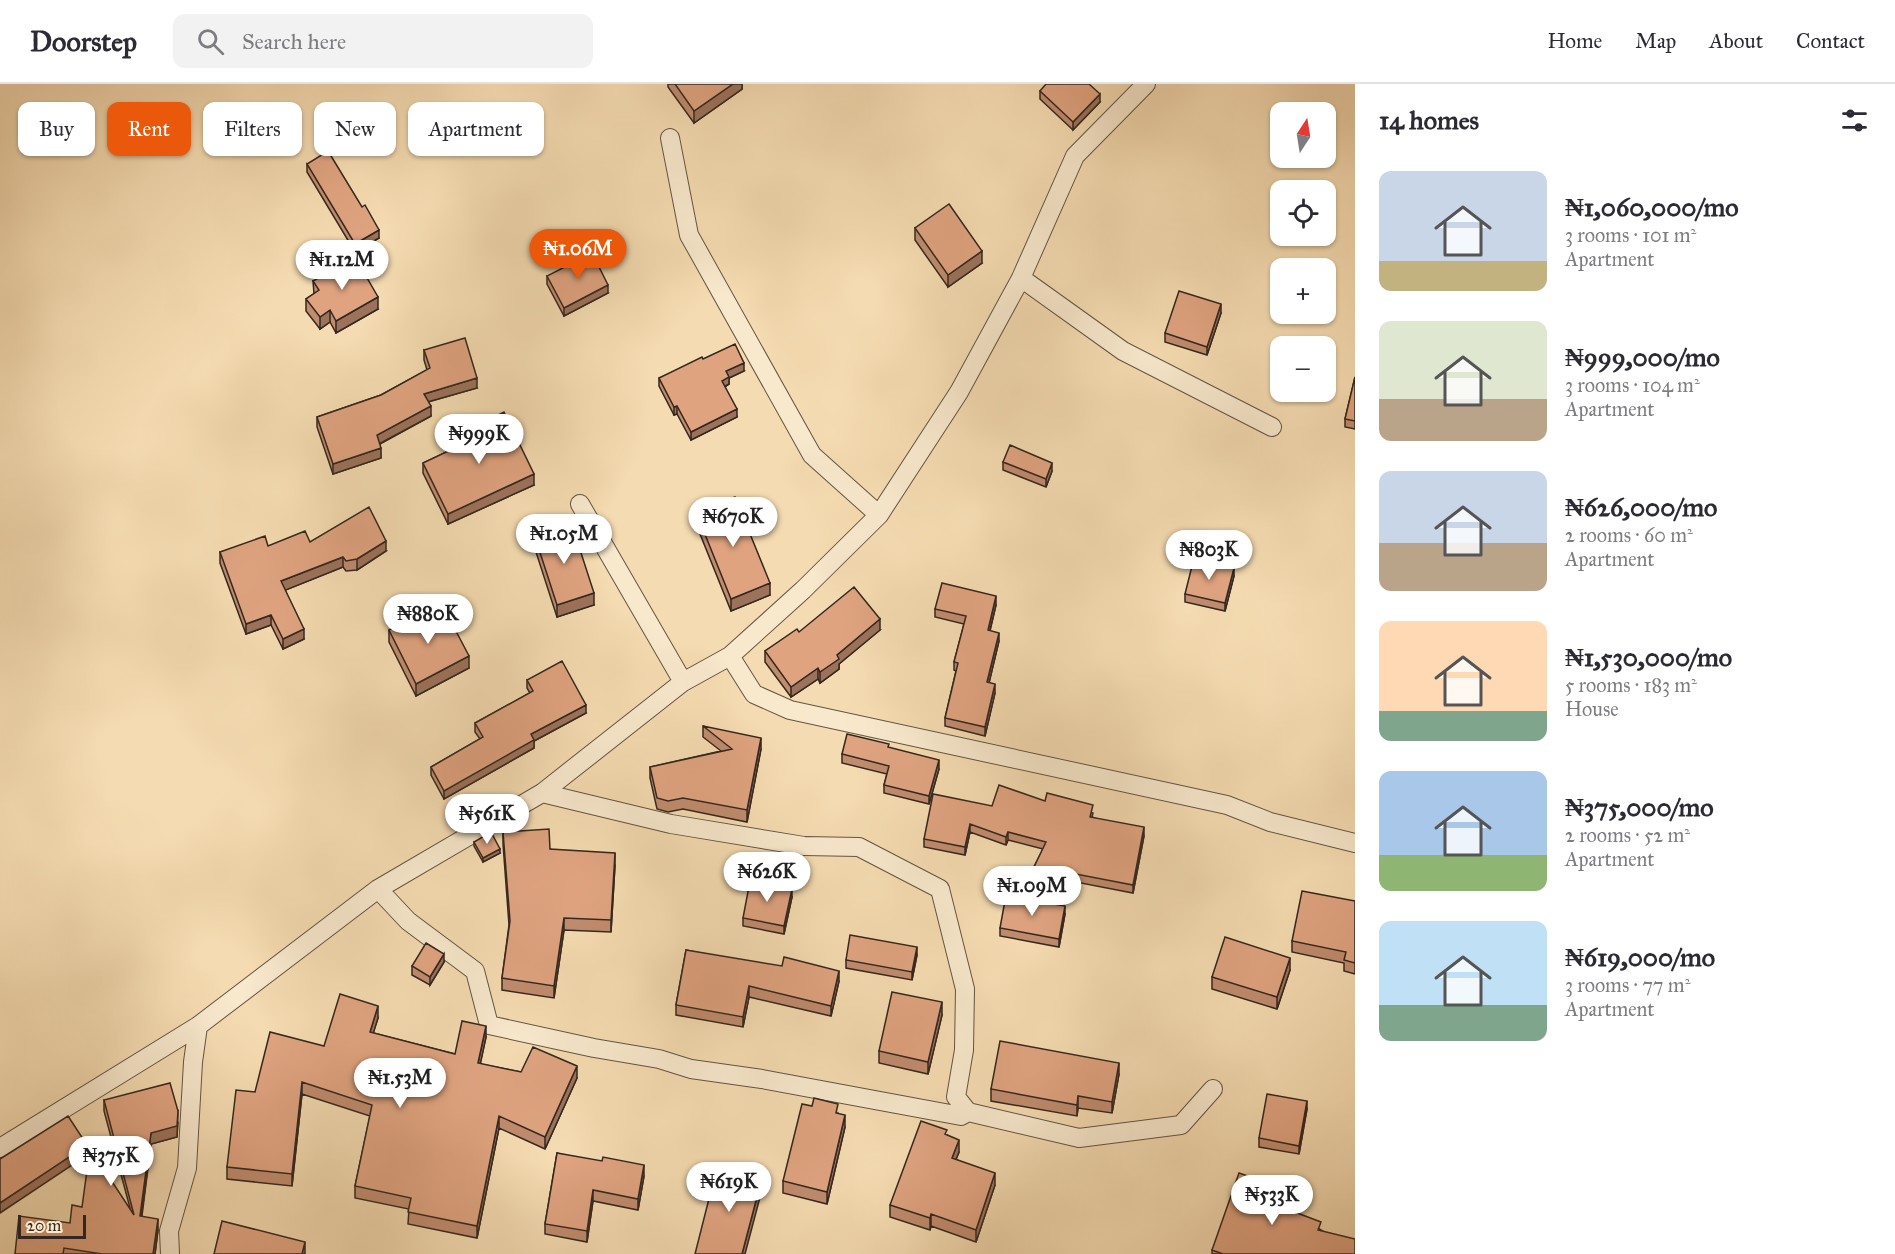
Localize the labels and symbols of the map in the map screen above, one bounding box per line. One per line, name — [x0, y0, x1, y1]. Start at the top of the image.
north arrow — [1270, 102, 1336, 168]
pin: ₦1.06M — [529, 229, 627, 280]
pin: ₦1.12M — [293, 240, 391, 291]
pin: ₦999K — [437, 414, 521, 465]
pin: ₦670K — [691, 497, 775, 548]
pin: ₦1.05M — [515, 514, 613, 565]
pin: ₦803K — [1167, 530, 1251, 581]
pin: ₦880K — [386, 594, 470, 645]
pin: ₦561K — [445, 794, 529, 845]
pin: ₦626K — [725, 852, 809, 903]
pin: ₦1.09M — [983, 866, 1081, 917]
pin: ₦1.53M — [351, 1058, 449, 1109]
pin: ₦375K — [69, 1136, 153, 1187]
pin: ₦619K — [687, 1162, 771, 1213]
pin: ₦533K — [1230, 1175, 1314, 1226]
scale bar — [18, 1212, 86, 1240]

